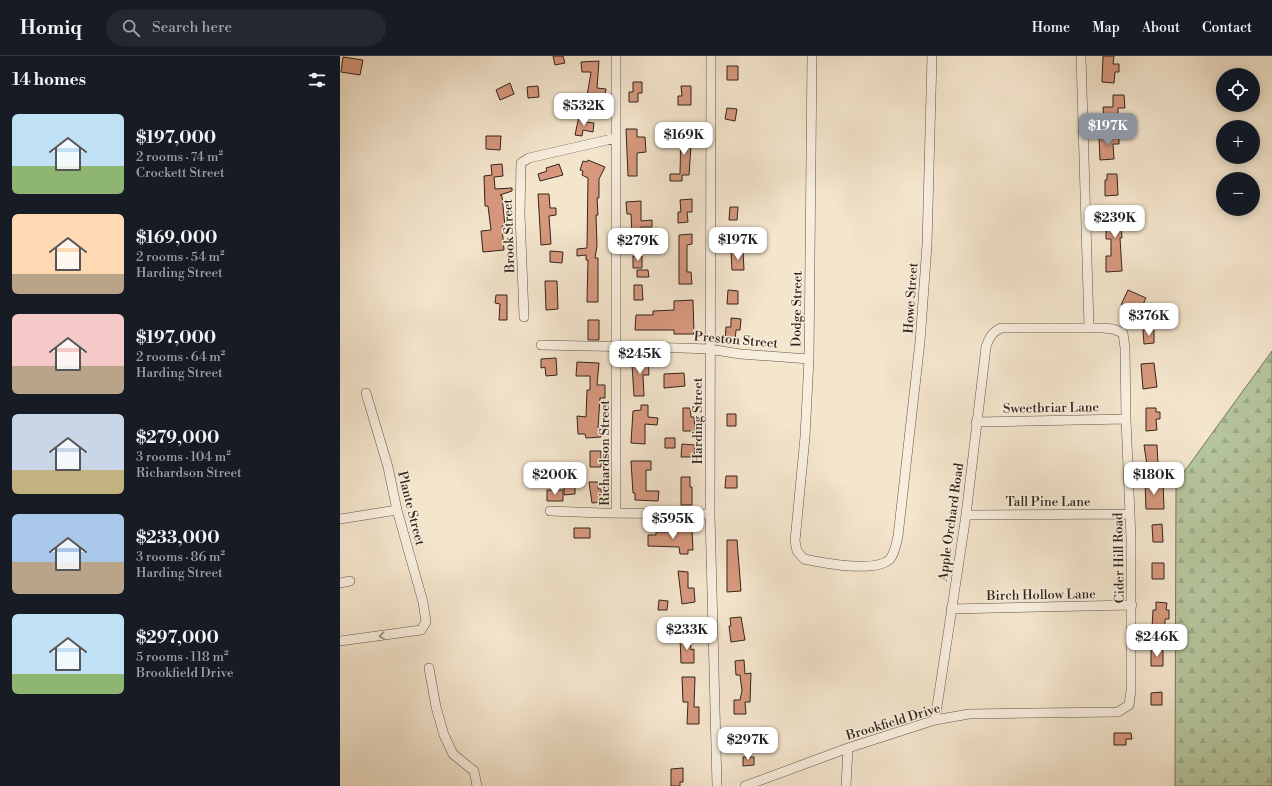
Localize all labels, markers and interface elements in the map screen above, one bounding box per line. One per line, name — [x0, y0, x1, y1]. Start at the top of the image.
search box — [106, 10, 386, 46]
text: Homiq — [20, 16, 82, 40]
icon: search — [120, 17, 142, 39]
text: Search here — [152, 18, 232, 37]
text: Home — [1032, 19, 1070, 37]
text: Map — [1092, 19, 1120, 37]
text: About — [1142, 19, 1180, 37]
text: Contact — [1202, 19, 1252, 37]
map controls — [1216, 68, 1260, 216]
button: locate — [1216, 68, 1260, 112]
text: 14 homes — [12, 69, 86, 91]
icon: filters — [306, 69, 328, 91]
pin: $532K — [556, 93, 612, 127]
text: $532K — [563, 98, 605, 114]
pin: $197K — [1080, 113, 1136, 147]
text: $197K — [1088, 118, 1128, 134]
button: + — [1216, 120, 1260, 164]
pin: $169K — [656, 122, 712, 156]
text: $197,000 — [136, 127, 216, 149]
text: $169K — [664, 127, 704, 143]
icon: home — [44, 130, 92, 178]
text: 2 rooms · 74 m² — [136, 149, 223, 165]
text: Crockett Street — [136, 165, 225, 181]
button: − — [1216, 172, 1260, 216]
street label: Brook Street — [500, 198, 518, 274]
pin: $239K — [1087, 205, 1143, 239]
text: $239K — [1094, 210, 1136, 226]
text: $169,000 — [136, 227, 217, 249]
pin: $197K — [710, 227, 766, 261]
pin: $279K — [610, 228, 666, 262]
icon: home — [44, 230, 92, 278]
text: $197K — [718, 232, 758, 248]
text: $279K — [617, 233, 659, 249]
text: 2 rooms · 54 m² — [136, 249, 225, 265]
street label: Howe Street — [901, 262, 921, 334]
text: Harding Street — [136, 265, 223, 281]
street label: Dodge Street — [788, 271, 806, 347]
pin: $376K — [1121, 303, 1177, 337]
text: $376K — [1128, 308, 1170, 324]
text: $197,000 — [136, 327, 216, 349]
street label: Preston Street — [693, 328, 779, 352]
icon: home — [44, 330, 92, 378]
pin: $245K — [612, 341, 668, 375]
text: $245K — [618, 346, 662, 362]
text: 2 rooms · 64 m² — [136, 349, 225, 365]
text: Harding Street — [136, 365, 223, 381]
street label: Harding Street — [690, 377, 706, 464]
street label: Sweetbriar Lane — [1003, 399, 1100, 417]
street label: Richardson Street — [597, 400, 613, 506]
text: $279,000 — [136, 427, 219, 449]
icon: home — [44, 430, 92, 478]
text: 3 rooms · 104 m² — [136, 449, 231, 465]
street label: Apple Orchard Road — [935, 461, 967, 583]
pin: $200K — [527, 462, 583, 496]
pin: $180K — [1126, 462, 1182, 496]
text: Richardson Street — [136, 465, 242, 481]
text: $200K — [532, 467, 578, 483]
text: $180K — [1133, 467, 1175, 483]
street label: Plante Street — [394, 469, 428, 547]
street label: Tall Pine Lane — [1005, 494, 1091, 510]
pin: $595K — [645, 506, 701, 540]
text: $595K — [652, 511, 694, 527]
street label: Cider Hill Road — [1110, 512, 1128, 603]
text: $233,000 — [136, 527, 220, 549]
icon: home — [44, 530, 92, 578]
text: 3 rooms · 86 m² — [136, 549, 225, 565]
text: Harding Street — [136, 565, 223, 581]
street label: Birch Hollow Lane — [985, 586, 1096, 604]
pin: $233K — [659, 617, 715, 651]
text: $233K — [666, 622, 708, 638]
pin: $246K — [1129, 624, 1185, 658]
text: $297,000 — [136, 627, 219, 649]
text: $246K — [1135, 629, 1179, 645]
icon: home — [44, 630, 92, 678]
one-way arrow — [379, 631, 385, 640]
text: 5 rooms · 118 m² — [136, 649, 228, 665]
text: Brookfield Drive — [136, 665, 234, 681]
street label: Brookfield Drive — [843, 700, 943, 744]
pin: $297K — [720, 727, 776, 761]
text: $297K — [727, 732, 769, 748]

